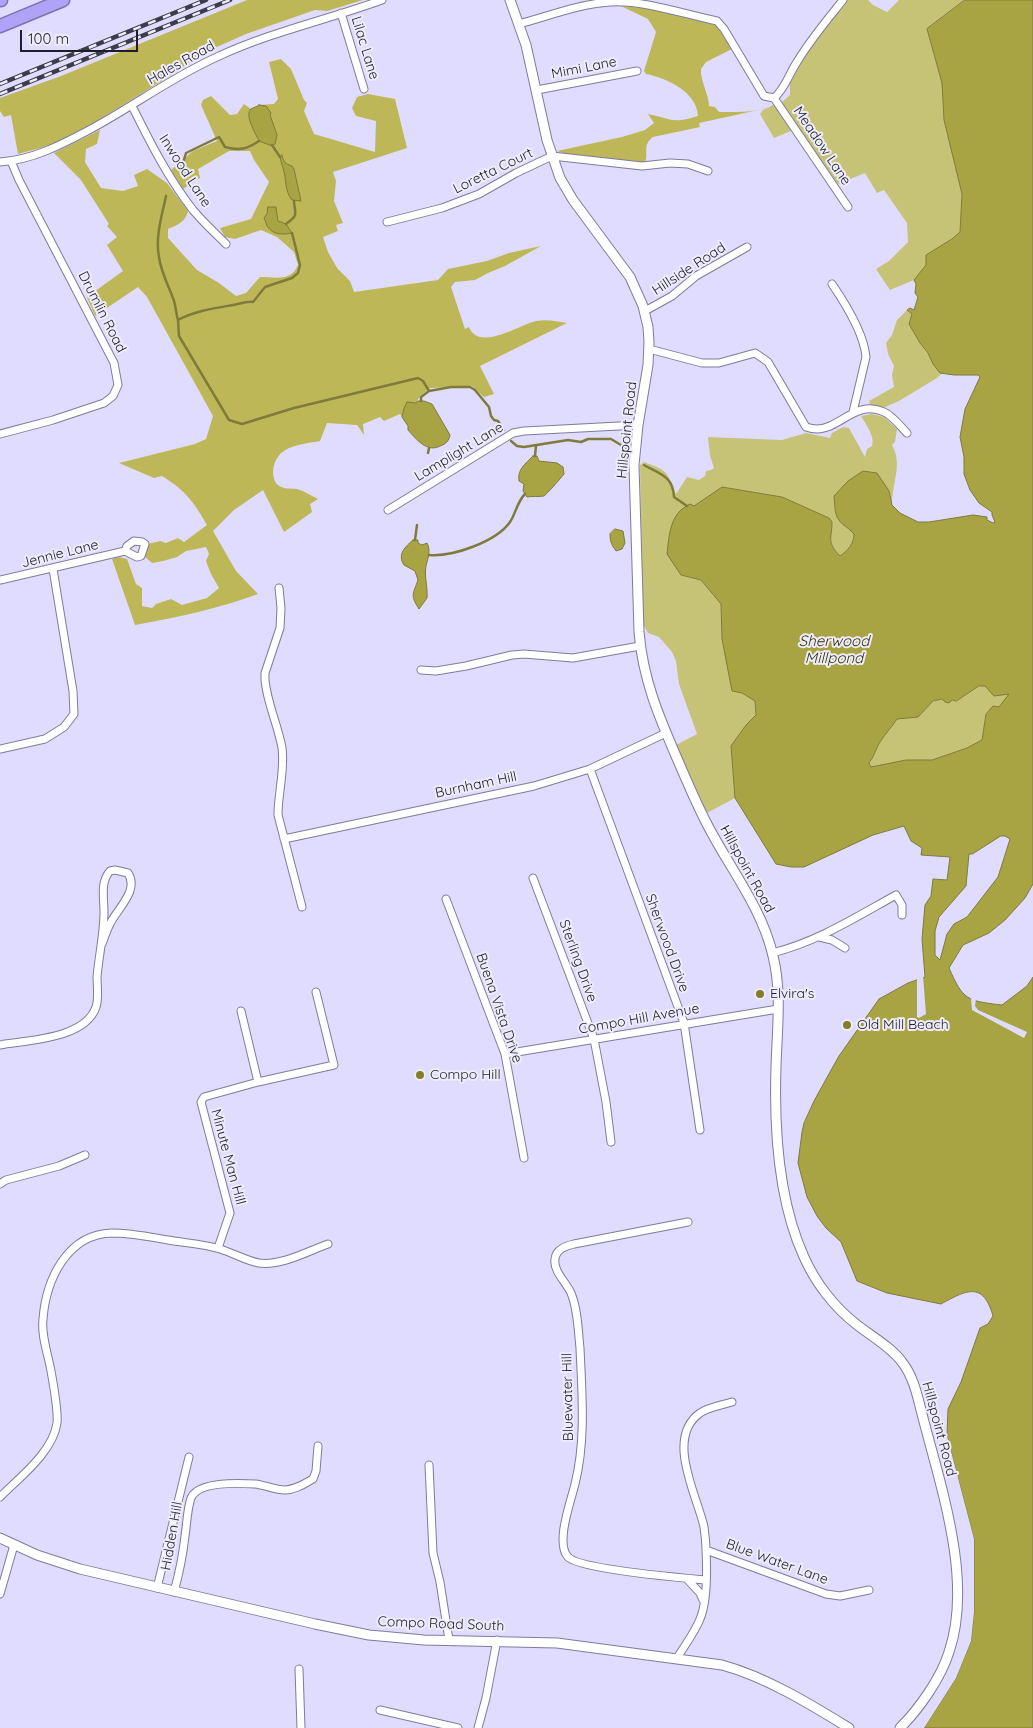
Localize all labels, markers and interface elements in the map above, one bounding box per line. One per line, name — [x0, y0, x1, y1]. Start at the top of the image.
street label: Lilac Lane — [347, 14, 383, 82]
scale bar — [22, 20, 140, 52]
text: 100 m — [28, 29, 69, 48]
street label: Hales Road — [144, 38, 218, 88]
street label: Mimi Lane — [550, 53, 618, 83]
street label: Meadow Lane — [790, 103, 854, 189]
street label: Inwood Lane — [155, 132, 215, 210]
street label: Loretta Court — [450, 145, 536, 197]
street label: Hillside Road — [649, 239, 729, 299]
street label: Drumlin Road — [74, 269, 130, 355]
street label: Hillspoint Road — [614, 381, 640, 479]
street label: Lamplight Lane — [412, 419, 506, 485]
street label: Jennie Lane — [20, 536, 100, 572]
water label: Sherwood Millpond — [799, 632, 869, 667]
street label: Burnham Hill — [434, 768, 518, 802]
street label: Hillspoint Road — [716, 822, 778, 916]
street label: Sherwood Drive — [641, 892, 693, 994]
street label: Sterling Drive — [555, 918, 601, 1004]
street label: Buena Vista Drive — [472, 951, 526, 1065]
place label: Elvira's — [770, 986, 814, 1002]
marker: Elvira's — [754, 988, 766, 1000]
street label: Compo Hill Avenue — [577, 1000, 701, 1038]
place label: Old Mill Beach — [857, 1017, 949, 1033]
marker: Old Mill Beach — [841, 1019, 853, 1031]
place label: Compo Hill — [430, 1067, 501, 1083]
marker: Compo Hill — [414, 1069, 426, 1081]
street label: Minute Man Hill — [207, 1107, 249, 1207]
street label: Bluewater Hill — [559, 1353, 577, 1441]
street label: Hillspoint Road — [918, 1380, 960, 1478]
street label: Hidden Hill — [158, 1500, 186, 1572]
street label: Blue Water Lane — [724, 1536, 830, 1588]
street label: Compo Road South — [377, 1613, 505, 1635]

